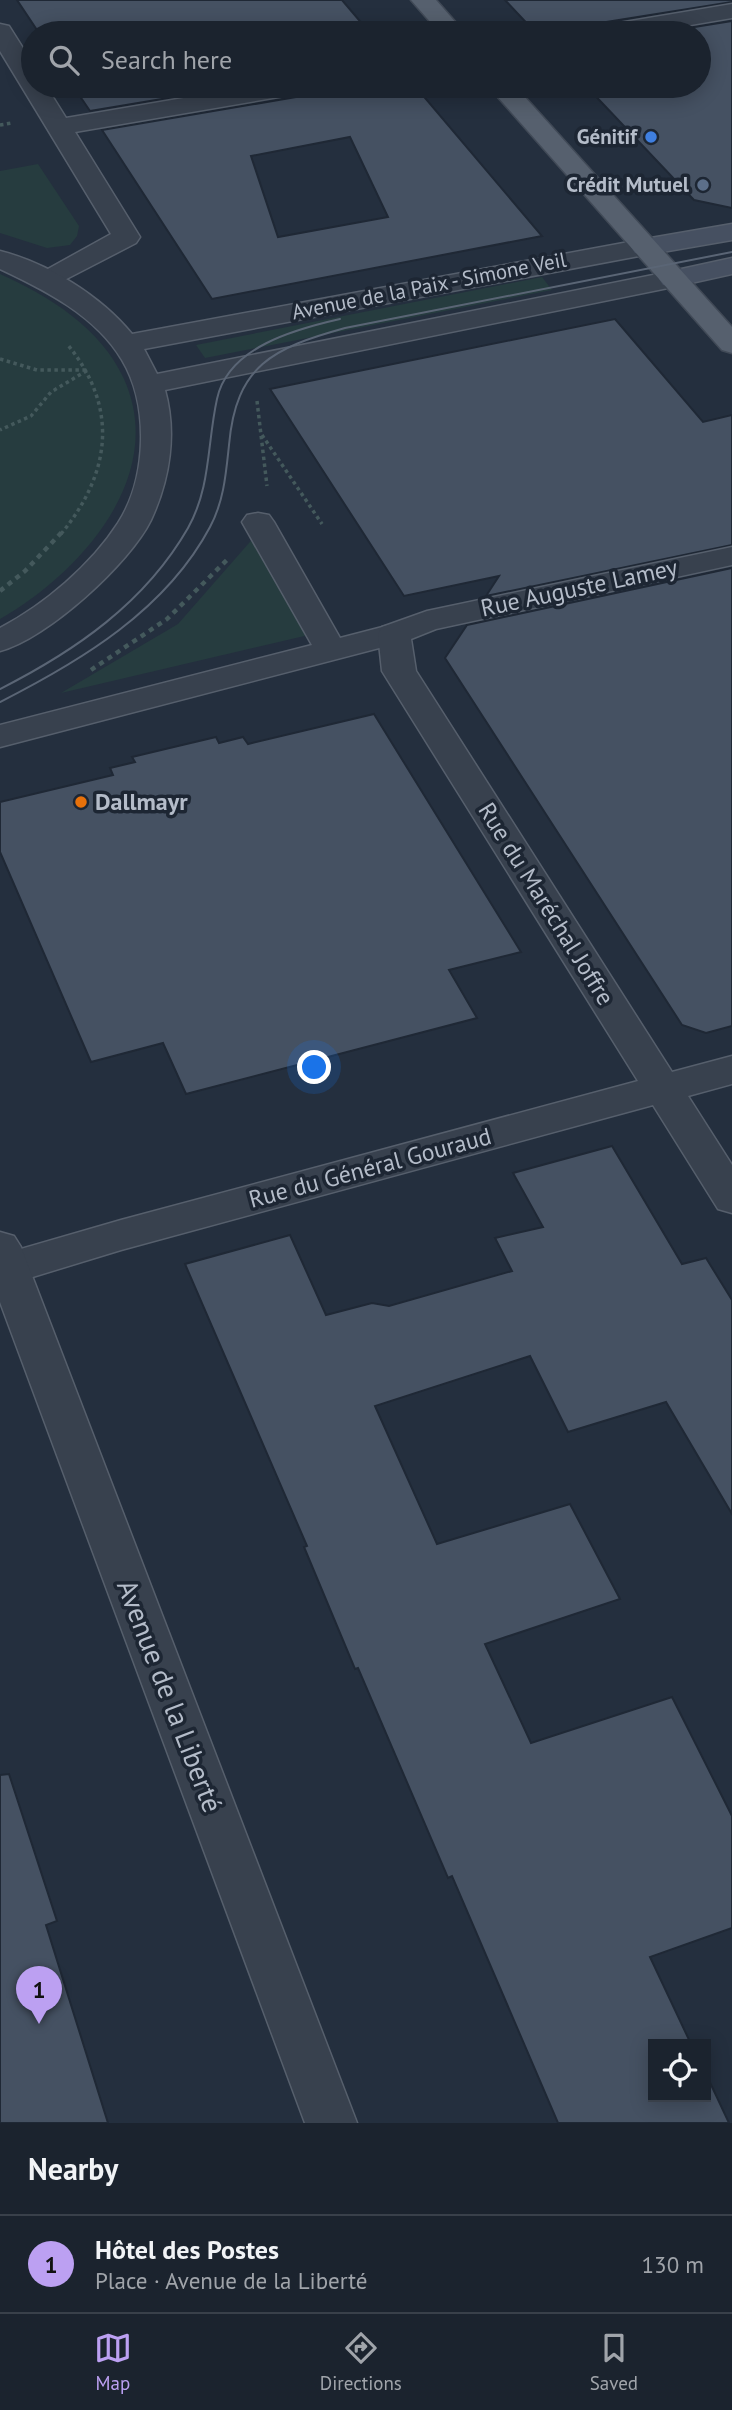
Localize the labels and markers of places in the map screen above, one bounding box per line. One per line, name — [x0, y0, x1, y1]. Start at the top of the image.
place label: Génitif — [577, 123, 638, 150]
marker: Génitif — [643, 129, 659, 145]
place label: Crédit Mutuel — [566, 171, 690, 198]
marker: Crédit Mutuel — [695, 177, 711, 193]
place label: Dallmayr — [95, 786, 188, 817]
marker: Dallmayr — [73, 794, 89, 810]
pin: 1 — [16, 1966, 62, 2024]

